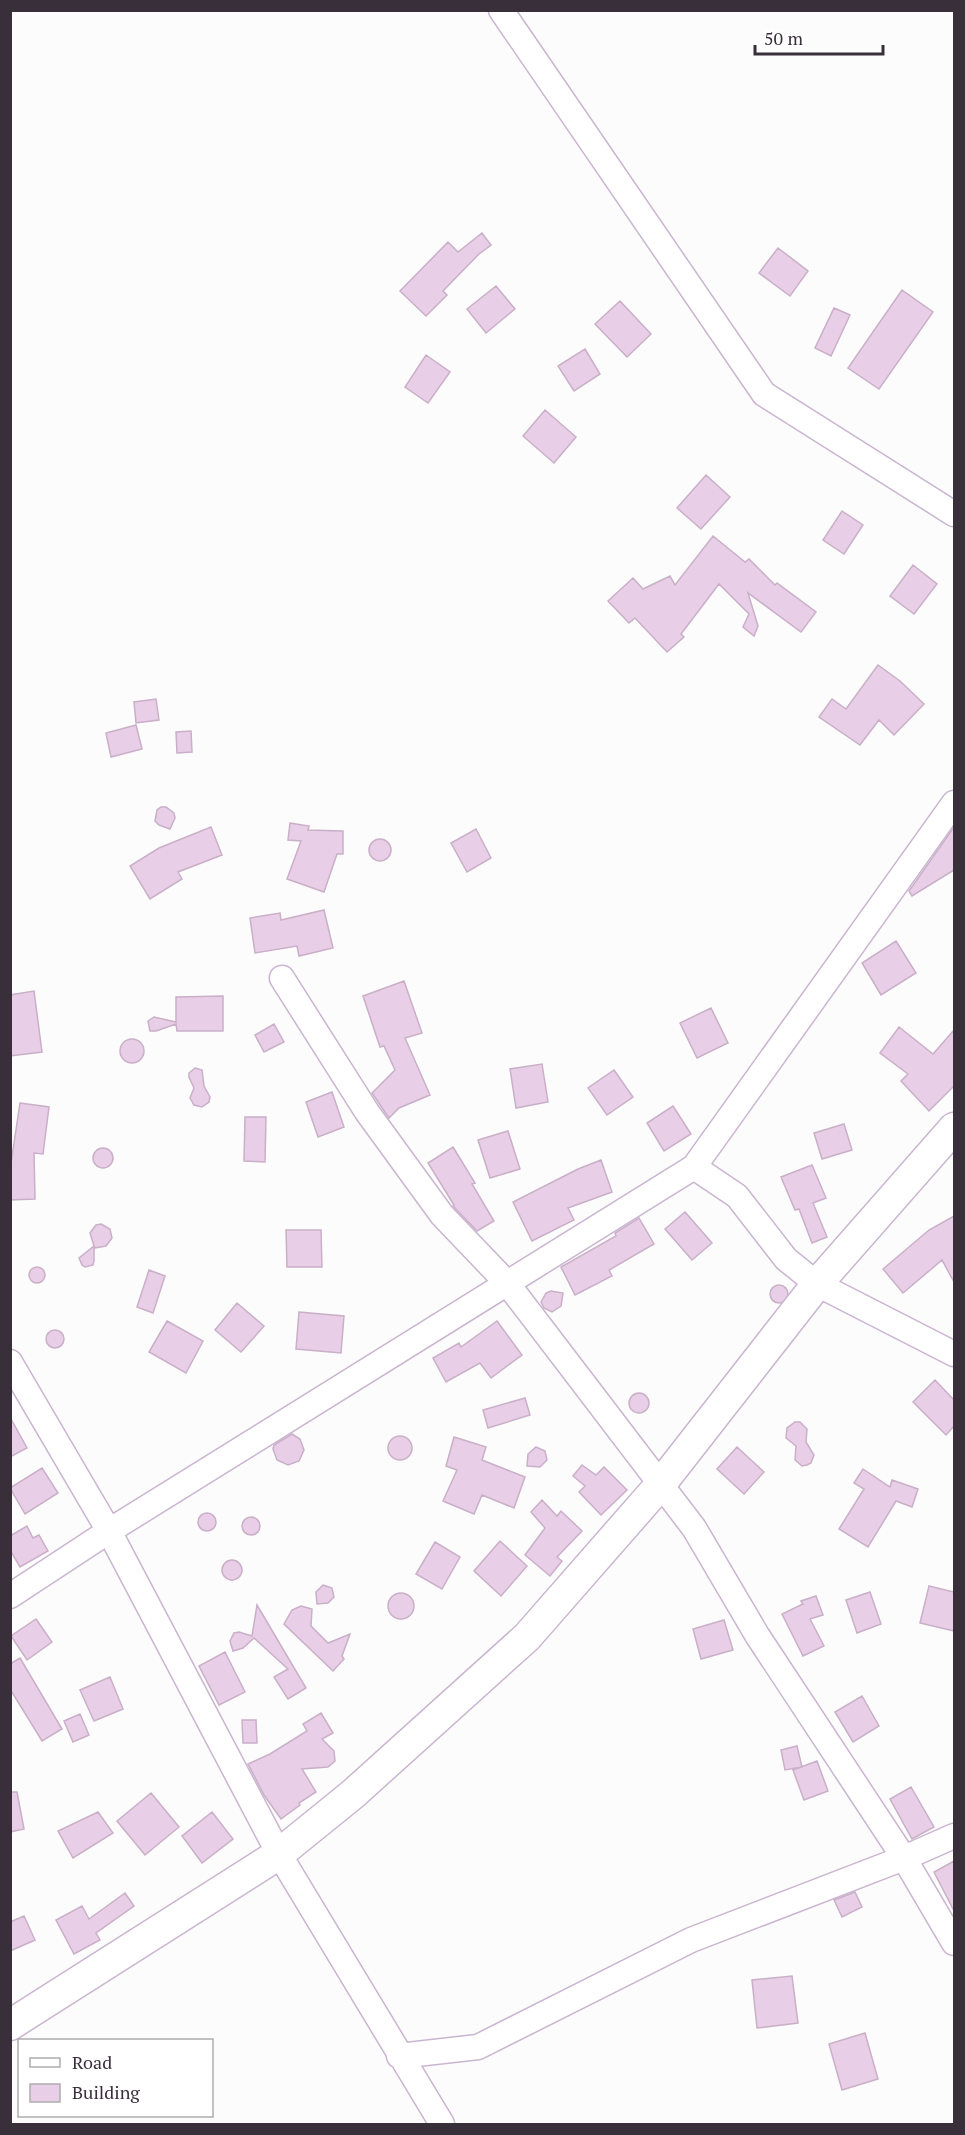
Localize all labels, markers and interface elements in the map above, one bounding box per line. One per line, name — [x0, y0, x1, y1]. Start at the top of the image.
scale bar — [755, 18, 882, 56]
text: 50 m — [764, 26, 804, 50]
legend — [18, 2039, 213, 2117]
text: Road — [72, 2050, 112, 2074]
text: Building — [72, 2080, 140, 2104]

